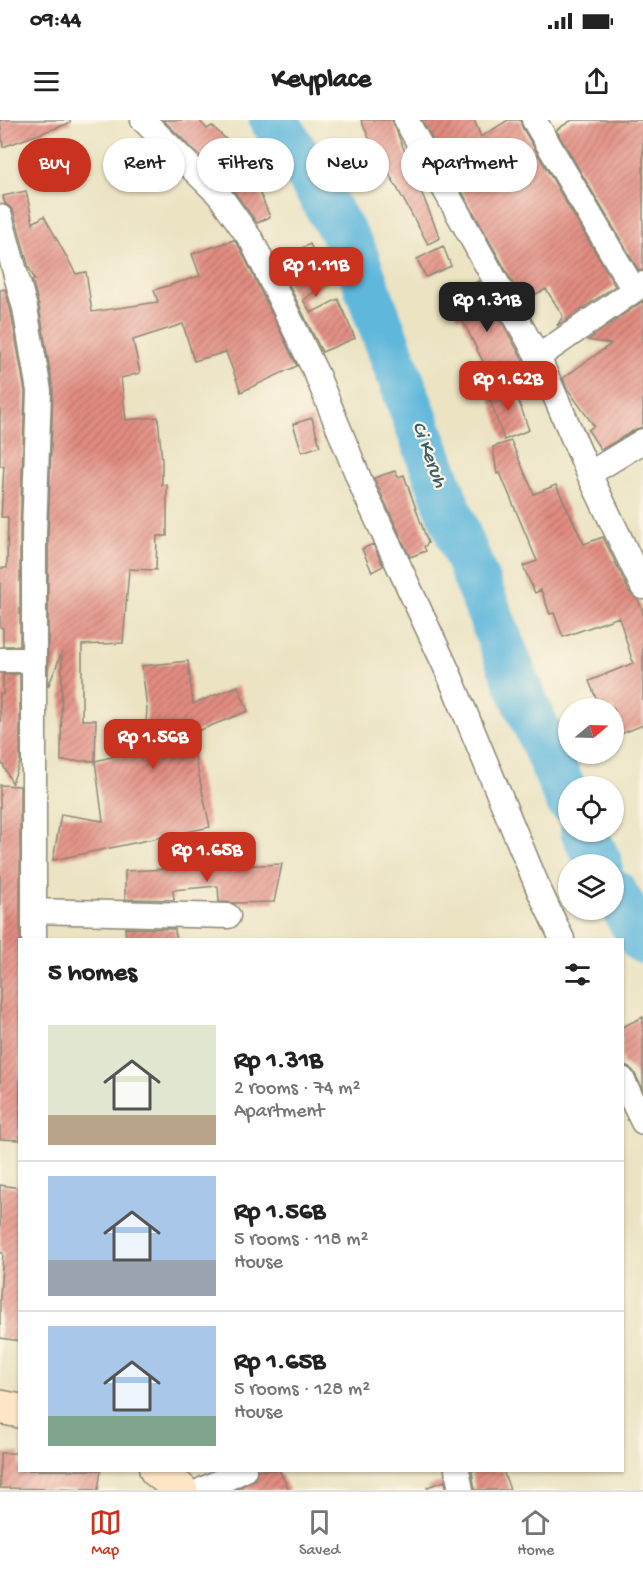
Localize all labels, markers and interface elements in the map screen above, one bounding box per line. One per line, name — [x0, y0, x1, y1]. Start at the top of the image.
text: 09:44 — [30, 8, 81, 34]
icon: menu — [30, 65, 63, 98]
text: Keyplace — [272, 65, 371, 97]
icon: share — [580, 65, 613, 98]
chip: Buy — [18, 138, 91, 192]
chip: Rent — [103, 138, 185, 192]
chip: Filters — [197, 138, 294, 192]
chip: New — [306, 138, 389, 192]
chip: Apartment — [401, 138, 537, 192]
pin: Rp 1.11B — [254, 247, 378, 298]
text: Rp 1.11B — [283, 255, 349, 278]
pin: Rp 1.31B — [425, 282, 549, 333]
text: Rp 1.31B — [453, 290, 521, 313]
pin: Rp 1.62B — [446, 361, 570, 412]
text: Rp 1.62B — [473, 369, 543, 392]
water label: Ci Keruh — [405, 419, 451, 491]
north arrow — [558, 698, 624, 764]
map controls — [558, 698, 624, 920]
pin: Rp 1.56B — [91, 719, 215, 770]
text: Rp 1.56B — [118, 727, 188, 750]
button: locate — [558, 776, 624, 842]
pin: Rp 1.65B — [145, 832, 269, 883]
text: Rp 1.65B — [172, 840, 242, 863]
button: layers — [558, 854, 624, 920]
icon: filters — [561, 958, 594, 991]
text: 5 homes — [48, 959, 137, 990]
text: Rp 1.31B — [234, 1047, 323, 1078]
icon: home — [96, 1049, 168, 1121]
text: 2 rooms · 74 m² — [234, 1078, 360, 1101]
text: Apartment — [234, 1101, 324, 1124]
text: Rp 1.56B — [234, 1198, 325, 1229]
icon: home — [96, 1200, 168, 1272]
text: 5 rooms · 118 m² — [234, 1229, 368, 1252]
text: House — [234, 1252, 283, 1275]
text: Rp 1.65B — [234, 1348, 325, 1379]
icon: home — [96, 1350, 168, 1422]
text: 5 rooms · 128 m² — [234, 1379, 370, 1402]
text: House — [234, 1402, 283, 1425]
tab: Map — [89, 1506, 122, 1561]
tab: Saved — [299, 1506, 340, 1561]
tab: Home — [517, 1506, 554, 1561]

